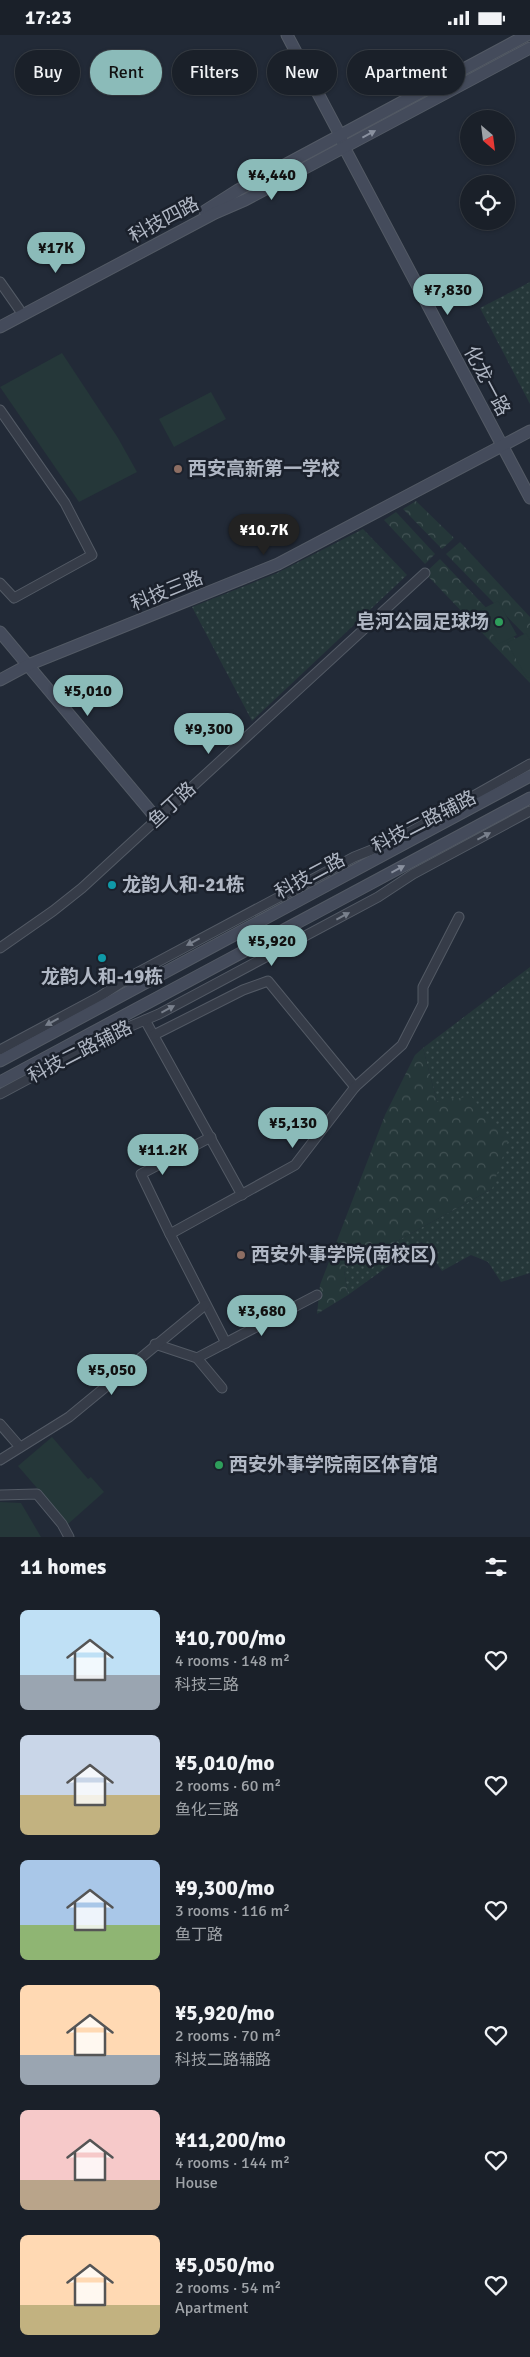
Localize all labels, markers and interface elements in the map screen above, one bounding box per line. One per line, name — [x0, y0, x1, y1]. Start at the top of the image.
text: 17:23 — [25, 6, 72, 30]
chip: Buy — [15, 50, 80, 95]
chip: Rent — [90, 50, 162, 95]
chip: Filters — [172, 50, 257, 95]
chip: New — [267, 50, 337, 95]
chip: Apartment — [347, 50, 465, 95]
north arrow — [460, 110, 515, 165]
map controls — [460, 110, 515, 230]
one-way arrow — [361, 130, 376, 138]
pin: ¥4,440 — [231, 159, 313, 201]
text: ¥4,440 — [248, 165, 296, 185]
button: locate — [460, 175, 515, 230]
street label: 科技四路 — [125, 192, 203, 248]
pin: ¥17K — [26, 231, 86, 274]
text: ¥17K — [38, 238, 74, 258]
pin: ¥7,830 — [407, 273, 489, 316]
text: ¥7,830 — [424, 280, 472, 300]
street label: 化龙一路 — [459, 342, 515, 420]
place label: 西安高新第一学校 — [188, 457, 340, 481]
marker: 西安高新第一学校 — [172, 463, 184, 475]
pin: ¥10.7K — [223, 513, 305, 556]
text: ¥10.7K — [239, 520, 289, 540]
street label: 科技三路 — [127, 566, 207, 616]
place label: 皂河公园足球场 — [356, 610, 489, 634]
marker: 皂河公园足球场 — [493, 616, 505, 628]
pin: ¥5,010 — [47, 675, 129, 717]
text: ¥5,010 — [64, 681, 112, 701]
pin: ¥9,300 — [168, 713, 250, 755]
text: ¥9,300 — [185, 719, 233, 739]
street label: 鱼丁路 — [143, 777, 201, 833]
street label: 科技二路辅路 — [368, 785, 480, 859]
one-way arrow — [477, 832, 491, 840]
street label: 科技二路 — [271, 848, 349, 904]
one-way arrow — [391, 865, 405, 873]
place label: 龙韵人和-21栋 — [122, 873, 245, 897]
marker: 龙韵人和-21栋 — [106, 879, 118, 891]
one-way arrow — [335, 912, 350, 920]
pin: ¥5,920 — [231, 925, 313, 967]
text: ¥5,920 — [248, 931, 296, 951]
one-way arrow — [187, 938, 200, 947]
marker: 龙韵人和-19栋 — [96, 952, 108, 964]
place label: 龙韵人和-19栋 — [41, 965, 163, 989]
one-way arrow — [161, 1005, 176, 1013]
street label: 科技二路辅路 — [24, 1015, 136, 1089]
one-way arrow — [45, 1018, 59, 1026]
pin: ¥5,130 — [252, 1107, 334, 1149]
text: ¥5,130 — [269, 1113, 317, 1133]
pin: ¥11.2K — [122, 1133, 204, 1176]
text: ¥11.2K — [138, 1140, 188, 1160]
place label: 西安外事学院(南校区) — [251, 1243, 436, 1267]
marker: 西安外事学院(南校区) — [235, 1249, 247, 1261]
pin: ¥3,680 — [221, 1295, 303, 1337]
text: ¥3,680 — [238, 1301, 286, 1321]
pin: ¥5,050 — [71, 1353, 153, 1396]
text: ¥5,050 — [88, 1360, 136, 1380]
place label: 西安外事学院南区体育馆 — [229, 1453, 438, 1477]
marker: 西安外事学院南区体育馆 — [213, 1459, 225, 1471]
icon: filters — [482, 1553, 510, 1581]
text: 11 homes — [20, 1554, 106, 1580]
text: ¥10,700/mo — [175, 1625, 286, 1651]
icon: home — [60, 1630, 120, 1690]
icon: heart — [482, 1646, 510, 1674]
text: 4 rooms · 148 m² — [175, 1651, 290, 1671]
text: 科技三路 — [175, 1675, 239, 1695]
text: ¥5,010/mo — [175, 1750, 274, 1776]
icon: home — [60, 1755, 120, 1815]
icon: heart — [482, 1771, 510, 1799]
text: 2 rooms · 60 m² — [175, 1776, 281, 1796]
text: 鱼化三路 — [175, 1800, 239, 1820]
text: ¥9,300/mo — [175, 1875, 274, 1901]
icon: home — [60, 1880, 120, 1940]
icon: heart — [482, 1896, 510, 1924]
text: 3 rooms · 116 m² — [175, 1901, 290, 1921]
text: 鱼丁路 — [175, 1925, 223, 1945]
text: ¥5,920/mo — [175, 2000, 274, 2026]
icon: home — [60, 2005, 120, 2065]
icon: heart — [482, 2021, 510, 2049]
text: 2 rooms · 70 m² — [175, 2026, 281, 2046]
text: 科技二路辅路 — [175, 2050, 271, 2070]
text: ¥11,200/mo — [175, 2127, 286, 2153]
icon: home — [60, 2130, 120, 2190]
icon: heart — [482, 2146, 510, 2174]
text: 4 rooms · 144 m² — [175, 2153, 290, 2173]
text: House — [175, 2173, 218, 2193]
text: ¥5,050/mo — [175, 2252, 274, 2278]
icon: home — [60, 2255, 120, 2315]
icon: heart — [482, 2271, 510, 2299]
text: 2 rooms · 54 m² — [175, 2278, 281, 2298]
text: Apartment — [175, 2298, 248, 2318]

